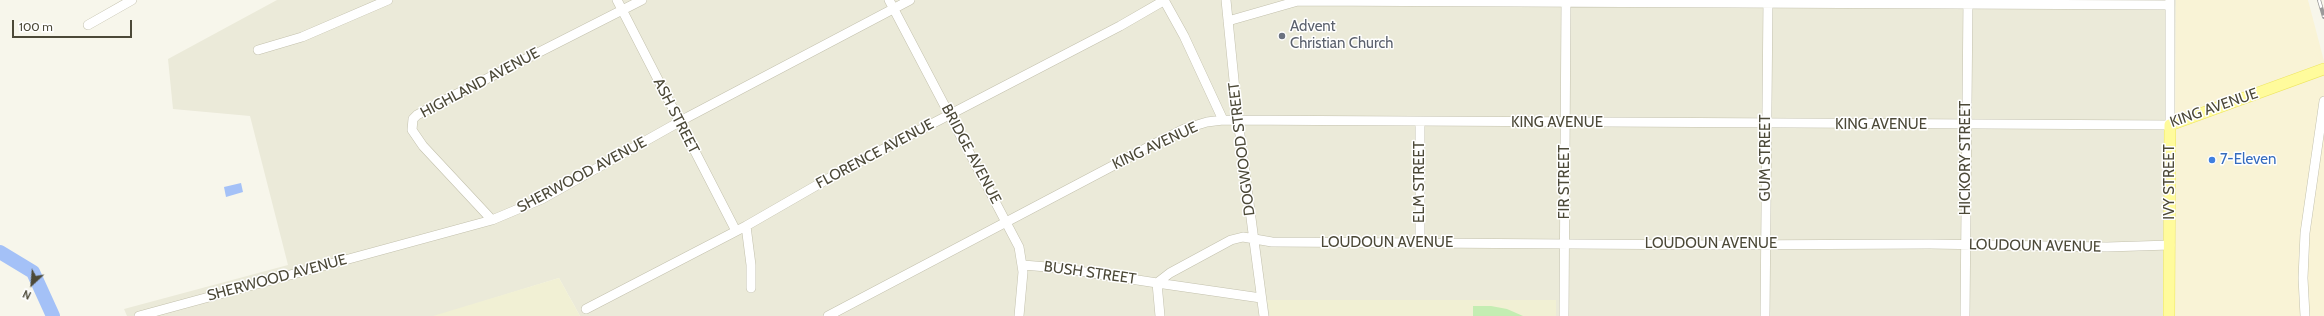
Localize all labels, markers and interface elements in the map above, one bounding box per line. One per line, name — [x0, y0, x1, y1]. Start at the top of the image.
scale bar — [14, 12, 134, 38]
place label: Advent Christian Church — [1290, 18, 1393, 53]
text: 100 m — [19, 19, 53, 34]
marker: Advent Christian Church — [1277, 31, 1287, 41]
street label: HIGHLAND AVENUE — [417, 44, 543, 122]
street label: ASH STREET — [649, 75, 703, 157]
street label: DOGWOOD STREET — [1225, 81, 1259, 217]
street label: KING AVENUE — [2168, 85, 2260, 131]
street label: BRIDGE AVENUE — [937, 101, 1005, 207]
street label: HICKORY STREET — [1957, 101, 1975, 215]
street label: KING AVENUE — [1511, 114, 1603, 132]
street label: FLORENCE AVENUE — [813, 115, 937, 193]
street label: GUM STREET — [1757, 115, 1775, 201]
street label: KING AVENUE — [1835, 116, 1927, 134]
street label: KING AVENUE — [1109, 118, 1201, 174]
street label: SHERWOOD AVENUE — [514, 133, 650, 217]
street label: ELM STREET — [1411, 141, 1429, 223]
street label: IVY STREET — [2161, 144, 2179, 220]
street label: FIR STREET — [1556, 145, 1574, 219]
place label: 7-Eleven — [2220, 151, 2276, 169]
marker: 7-Eleven — [2207, 155, 2217, 165]
street label: LOUDOUN AVENUE — [1321, 234, 1453, 252]
street label: LOUDOUN AVENUE — [1645, 235, 1777, 253]
street label: LOUDOUN AVENUE — [1969, 236, 2101, 256]
street label: SHERWOOD AVENUE — [205, 251, 349, 305]
street label: BUSH STREET — [1043, 258, 1137, 288]
north arrow — [12, 264, 52, 304]
text: N — [20, 287, 33, 303]

